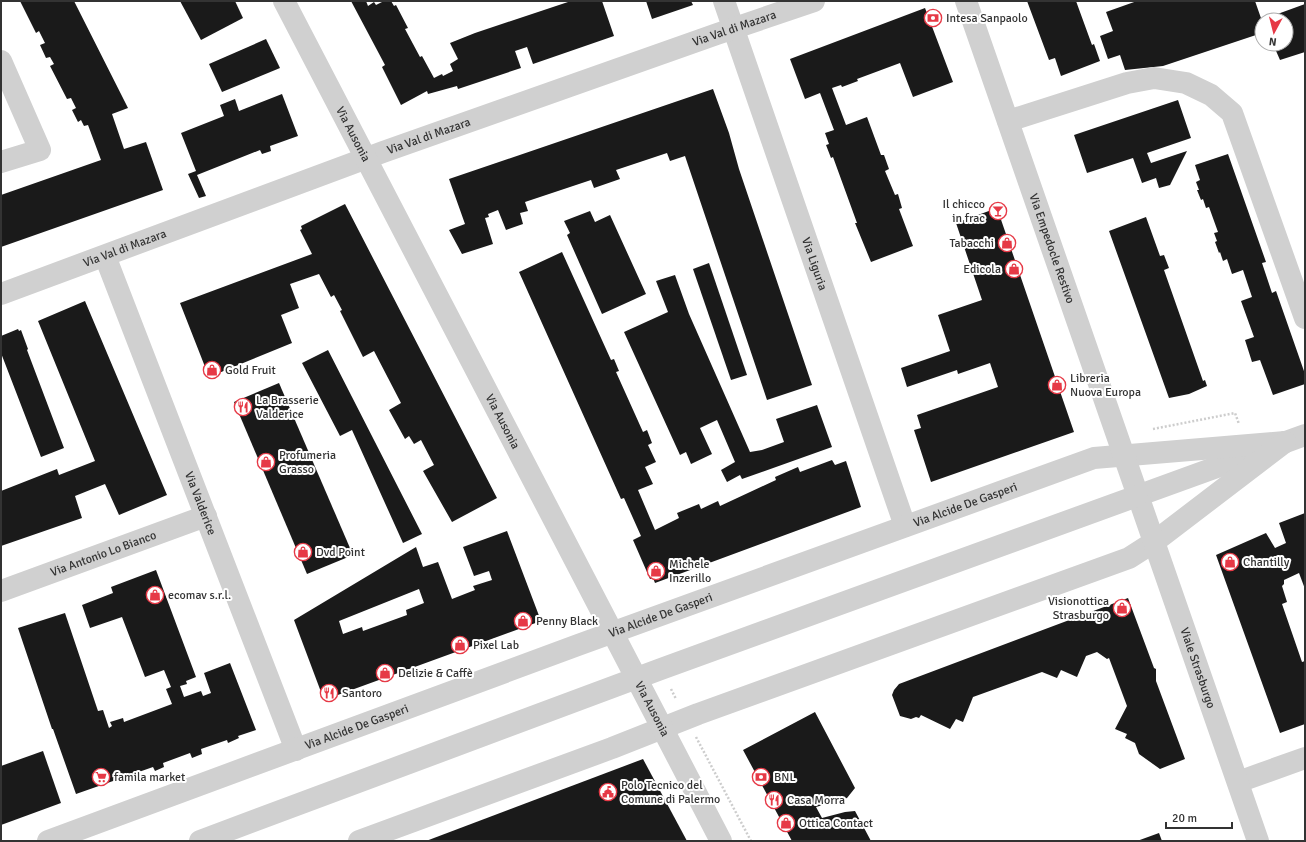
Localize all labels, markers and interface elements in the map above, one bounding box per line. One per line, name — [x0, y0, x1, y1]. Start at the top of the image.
street label: Via Val di Mazara — [690, 7, 778, 50]
bank icon: Intesa Sanpaolo — [923, 8, 943, 28]
place label: Intesa Sanpaolo — [946, 11, 1028, 26]
north arrow — [1254, 12, 1294, 52]
text: N — [1268, 35, 1277, 48]
street label: Via Ausonia — [333, 104, 374, 164]
street label: Via Val di Mazara — [385, 114, 472, 158]
street label: Via Empedocle Restivo — [1026, 192, 1078, 305]
place label: Il chicco in frac — [942, 197, 985, 226]
bar icon: Il chicco in frac — [988, 201, 1008, 221]
street label: Via Val di Mazara — [81, 226, 168, 270]
shop icon: Tabacchi — [997, 233, 1017, 253]
street label: Via Liguria — [799, 235, 831, 292]
place label: Tabacchi — [949, 236, 994, 251]
shop icon: Edicola — [1004, 259, 1024, 279]
place label: Edicola — [963, 262, 1001, 277]
shop icon: Gold Fruit — [202, 360, 222, 380]
place label: Gold Fruit — [225, 363, 276, 378]
place label: Libreria Nuova Europa — [1070, 371, 1141, 400]
shop icon: Libreria Nuova Europa — [1047, 375, 1067, 395]
street label: Via Ausonia — [482, 391, 523, 452]
place label: La Brasserie Valderice — [256, 393, 319, 422]
restaurant icon: La Brasserie Valderice — [233, 397, 253, 417]
place label: Profumeria Grasso — [279, 448, 336, 477]
shop icon: Profumeria Grasso — [256, 452, 276, 472]
street label: Via Valderice — [182, 469, 220, 537]
street label: Via Alcide De Gasperi — [911, 479, 1019, 530]
street label: Via Antonio Lo Bianco — [48, 527, 158, 580]
shop icon: Dvd Point — [293, 542, 313, 562]
place label: Dvd Point — [316, 545, 365, 560]
shop icon: Chantilly — [1220, 552, 1240, 572]
place label: Chantilly — [1243, 555, 1290, 570]
place label: Michele Inzerillo — [669, 557, 711, 586]
shop icon: Michele Inzerillo — [646, 561, 666, 581]
shop icon: ecomav s.r.l. — [145, 585, 165, 605]
place label: ecomav s.r.l. — [168, 588, 231, 603]
street label: Via Alcide De Gasperi — [607, 589, 715, 641]
place label: Visionottica Strasburgo — [1048, 594, 1109, 623]
shop icon: Visionottica Strasburgo — [1112, 598, 1132, 618]
shop icon: Penny Black — [513, 611, 533, 631]
place label: Penny Black — [536, 614, 598, 629]
street label: Viale Strasburgo — [1177, 625, 1219, 710]
shop icon: Pixel Lab — [450, 635, 470, 655]
place label: Pixel Lab — [473, 638, 519, 653]
shop icon: Delizie & Caffè — [375, 663, 395, 683]
place label: Delizie & Caffè — [398, 666, 473, 681]
street label: Via Ausonia — [632, 679, 673, 739]
restaurant icon: Santoro — [319, 683, 339, 703]
place label: Santoro — [342, 686, 382, 701]
street label: Via Alcide De Gasperi — [303, 701, 410, 753]
supermarket icon: famila market — [91, 767, 111, 787]
bank icon: BNL — [751, 767, 771, 787]
place label: famila market — [114, 770, 185, 785]
place label: BNL — [774, 770, 796, 785]
place label: Polo Tecnico del Comune di Palermo — [621, 778, 720, 807]
public building icon: Polo Tecnico del Comune di Palermo — [598, 782, 618, 802]
restaurant icon: Casa Morra — [764, 790, 784, 810]
place label: Casa Morra — [787, 793, 845, 808]
scale bar — [1166, 804, 1232, 830]
text: 20 m — [1172, 811, 1197, 826]
shop icon: Ottica Contact — [776, 813, 796, 833]
place label: Ottica Contact — [799, 816, 873, 831]

